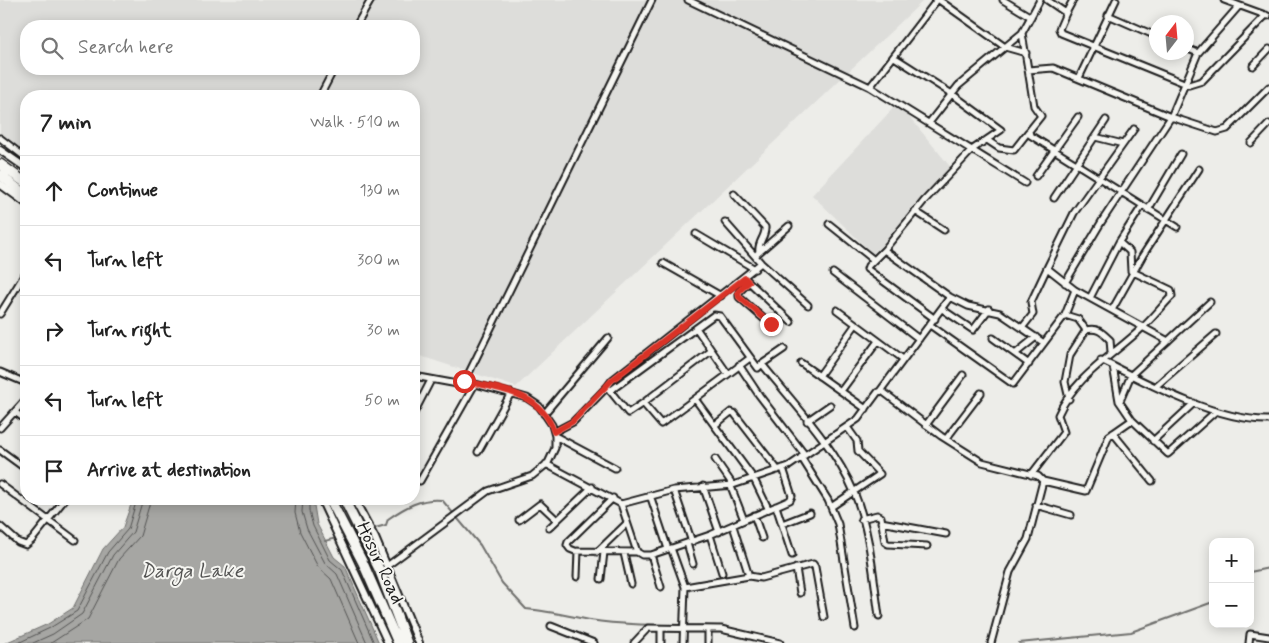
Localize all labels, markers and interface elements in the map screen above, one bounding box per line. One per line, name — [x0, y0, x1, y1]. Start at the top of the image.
north arrow — [1149, 15, 1194, 60]
search box — [20, 20, 420, 75]
icon: search — [38, 34, 66, 62]
text: Search here — [78, 35, 174, 60]
text: 7 min — [40, 109, 92, 137]
text: Walk · 510 m — [310, 112, 400, 133]
icon: ahead — [40, 177, 68, 205]
text: Continue — [87, 178, 158, 203]
text: 130 m — [359, 180, 400, 201]
icon: left — [40, 247, 68, 275]
text: Turn left — [87, 248, 163, 273]
text: 300 m — [357, 250, 400, 271]
route end — [760, 313, 783, 336]
icon: right — [40, 317, 68, 345]
text: Turn right — [87, 318, 171, 343]
text: 30 m — [367, 320, 400, 341]
route start — [453, 370, 476, 393]
icon: left — [40, 387, 68, 415]
text: Turn left — [87, 388, 163, 413]
text: 50 m — [364, 390, 400, 411]
icon: arrive — [40, 457, 68, 485]
text: Arrive at destination — [87, 458, 251, 483]
street label: Hosur Road — [350, 518, 410, 608]
map controls — [1209, 538, 1254, 628]
button: + — [1209, 538, 1254, 583]
water label: Darga Lake — [141, 558, 245, 587]
button: − — [1209, 583, 1254, 628]

